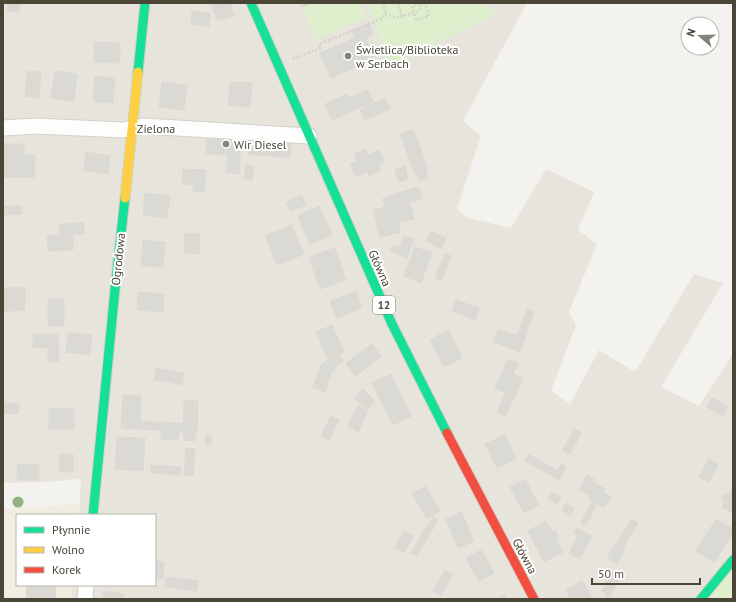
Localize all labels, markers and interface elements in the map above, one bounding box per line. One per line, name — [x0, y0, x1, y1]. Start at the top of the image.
north arrow — [680, 16, 720, 56]
text: N — [683, 27, 698, 38]
place label: Świetlica/Biblioteka w Serbach — [356, 42, 459, 71]
marker: Świetlica/Biblioteka w Serbach — [343, 51, 353, 61]
street label: Zielona — [137, 121, 175, 136]
place label: Wir Diesel — [234, 137, 287, 152]
marker: Wir Diesel — [221, 139, 231, 149]
street label: Ogrodowa — [108, 232, 128, 286]
street label: Główna — [365, 247, 395, 289]
road number: 12 — [373, 296, 395, 314]
legend — [16, 514, 156, 586]
text: Płynnie — [52, 522, 90, 537]
street label: Główna — [509, 535, 541, 577]
text: Wolno — [52, 542, 84, 557]
scale bar — [592, 560, 700, 586]
text: Korek — [52, 562, 81, 577]
text: 50 m — [598, 566, 624, 581]

